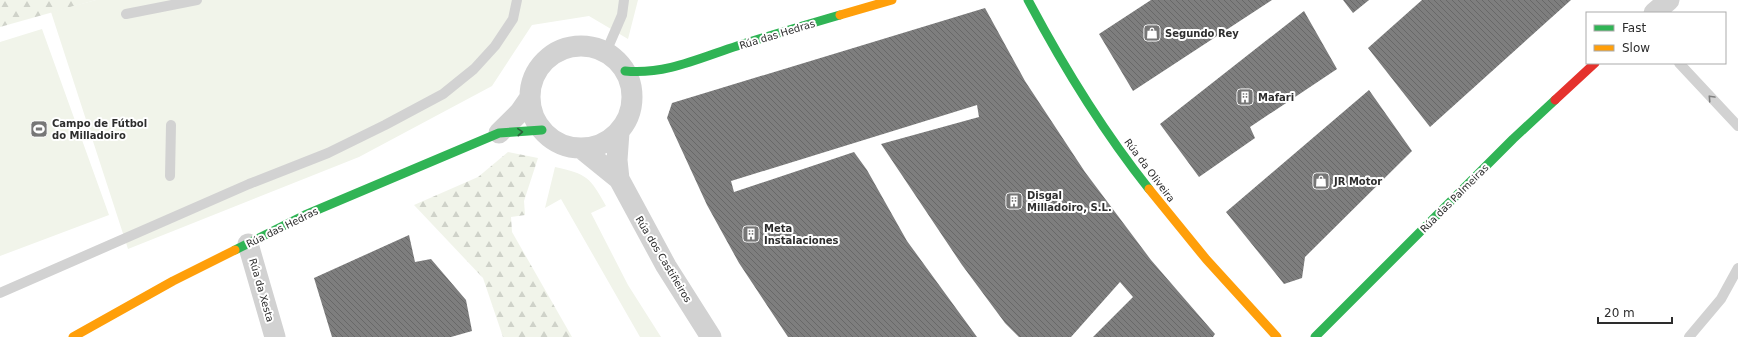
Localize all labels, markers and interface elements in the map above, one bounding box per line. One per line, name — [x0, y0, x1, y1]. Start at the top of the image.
legend — [1586, 12, 1726, 64]
street label: Rúa das Hedras — [738, 18, 816, 51]
text: Fast — [1622, 21, 1646, 35]
shop icon: Segundo Rey — [1142, 23, 1162, 43]
place label: Segundo Rey — [1165, 28, 1239, 39]
text: Slow — [1622, 41, 1650, 55]
building icon: Mafari — [1235, 87, 1255, 107]
place label: Mafari — [1258, 92, 1294, 103]
one-way arrow — [1709, 95, 1716, 103]
place label: Campo de Fútbol do Milladoiro — [52, 118, 147, 141]
sports icon: Campo de Fútbol do Milladoiro — [29, 119, 49, 139]
one-way arrow — [517, 128, 523, 136]
street label: Rúa da Oliveira — [1122, 137, 1177, 204]
street label: Rúa das Palmeiras — [1418, 162, 1491, 235]
shop icon: JR Motor — [1311, 171, 1331, 191]
place label: JR Motor — [1333, 176, 1382, 187]
place label: Disgal Milladoiro, S.L. — [1027, 190, 1112, 213]
building icon: Disgal Milladoiro, S.L. — [1004, 191, 1024, 211]
street label: Rúa das Hedras — [245, 205, 320, 250]
street label: Rúa dos Castiñeiros — [633, 214, 694, 304]
place label: Meta Instalaciones — [764, 223, 839, 246]
building icon: Meta Instalaciones — [741, 224, 761, 244]
street label: Rúa da Xesta — [247, 257, 276, 323]
scale bar — [1598, 299, 1672, 325]
text: 20 m — [1604, 306, 1635, 320]

